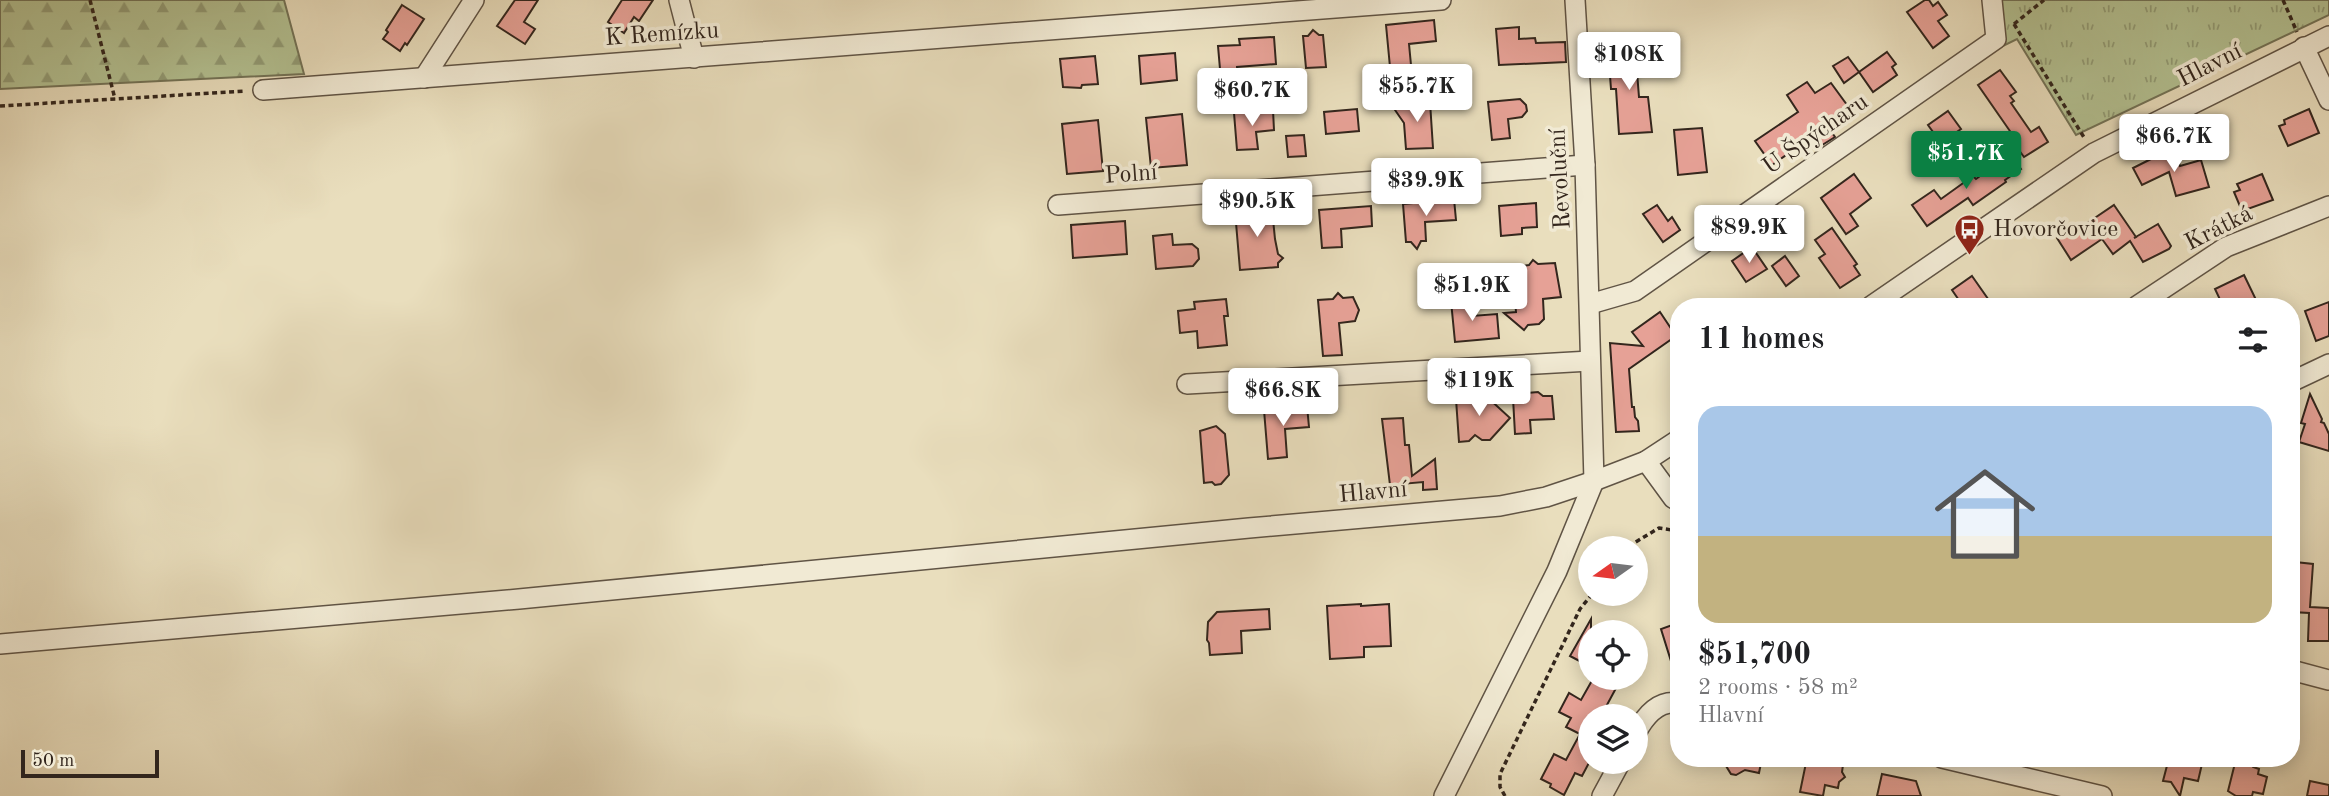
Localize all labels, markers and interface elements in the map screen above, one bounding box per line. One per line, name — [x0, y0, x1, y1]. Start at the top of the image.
street label: K Remízku — [604, 19, 720, 51]
pin: $108K — [1580, 32, 1678, 92]
street label: Hlavní — [2174, 39, 2246, 92]
text: $108K — [1593, 43, 1665, 66]
pin: $55.7K — [1360, 64, 1474, 124]
pin: $60.7K — [1195, 68, 1309, 128]
text: $55.7K — [1378, 75, 1456, 98]
text: $60.7K — [1213, 79, 1291, 102]
street label: U Špýcharu — [1756, 86, 1873, 180]
pin: $66.7K — [2117, 114, 2231, 174]
text: $66.7K — [2135, 125, 2213, 148]
street label: Revoluční — [1546, 127, 1576, 230]
pin: $51.7K — [1909, 132, 2023, 191]
text: $51.7K — [1927, 142, 2005, 165]
pin: $39.9K — [1369, 158, 1483, 218]
street label: Polní — [1104, 161, 1159, 189]
text: $39.9K — [1387, 169, 1465, 192]
pin: $90.5K — [1200, 180, 1314, 239]
text: $90.5K — [1218, 190, 1296, 213]
street label: Krátká — [2181, 202, 2257, 256]
pin: $89.9K — [1692, 205, 1806, 265]
bus stop icon: Hovorčovice — [1953, 213, 1987, 257]
text: $89.9K — [1710, 216, 1788, 239]
place label: Hovorčovice — [1993, 218, 2118, 242]
pin: $51.9K — [1415, 264, 1529, 323]
text: $51.9K — [1433, 274, 1511, 297]
icon: filters — [2234, 321, 2272, 359]
text: 11 homes — [1698, 325, 1824, 355]
pin: $119K — [1430, 358, 1528, 418]
pin: $66.8K — [1226, 368, 1340, 428]
text: $119K — [1443, 369, 1515, 392]
text: $66.8K — [1244, 379, 1322, 402]
icon: home — [1922, 451, 2048, 577]
street label: Hlavní — [1338, 478, 1409, 508]
north arrow — [1578, 536, 1648, 606]
map controls — [1578, 536, 1648, 774]
button: locate — [1578, 620, 1648, 690]
text: $51,700 — [1698, 640, 1811, 670]
text: 2 rooms · 58 m² — [1698, 676, 1858, 699]
button: layers — [1578, 704, 1648, 774]
text: Hlavní — [1698, 704, 1764, 727]
scale bar — [21, 747, 159, 779]
text: 50 m — [32, 752, 74, 771]

